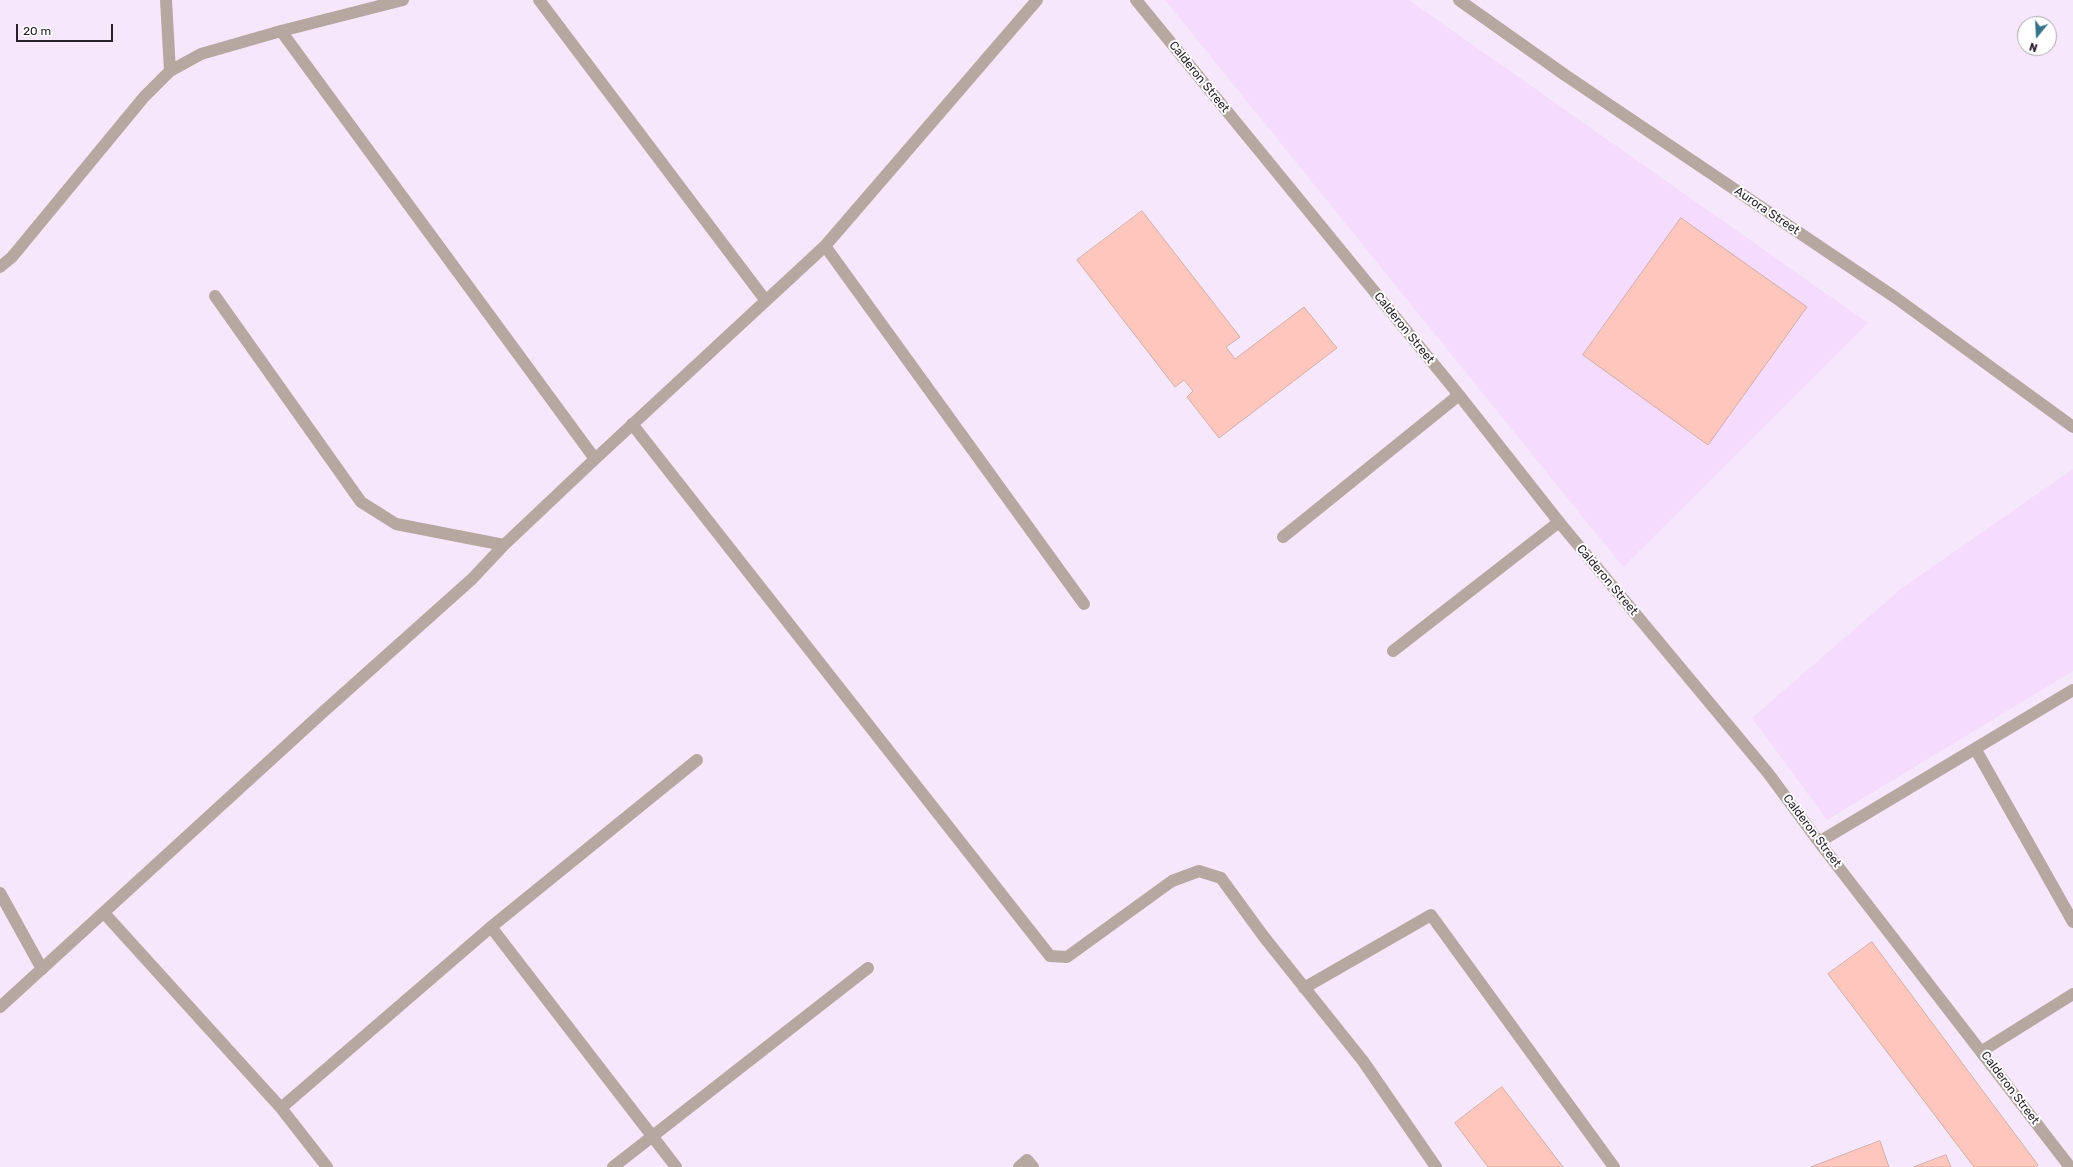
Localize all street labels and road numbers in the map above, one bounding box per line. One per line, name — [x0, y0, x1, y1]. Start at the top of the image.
street label: Calderon Street — [1166, 38, 1232, 116]
street label: Aurora Street — [1732, 184, 1802, 238]
street label: Calderon Street — [1371, 289, 1437, 367]
street label: Calderon Street — [1573, 542, 1641, 618]
street label: Calderon Street — [1780, 792, 1844, 870]
street label: Calderon Street — [1978, 1049, 2042, 1127]

